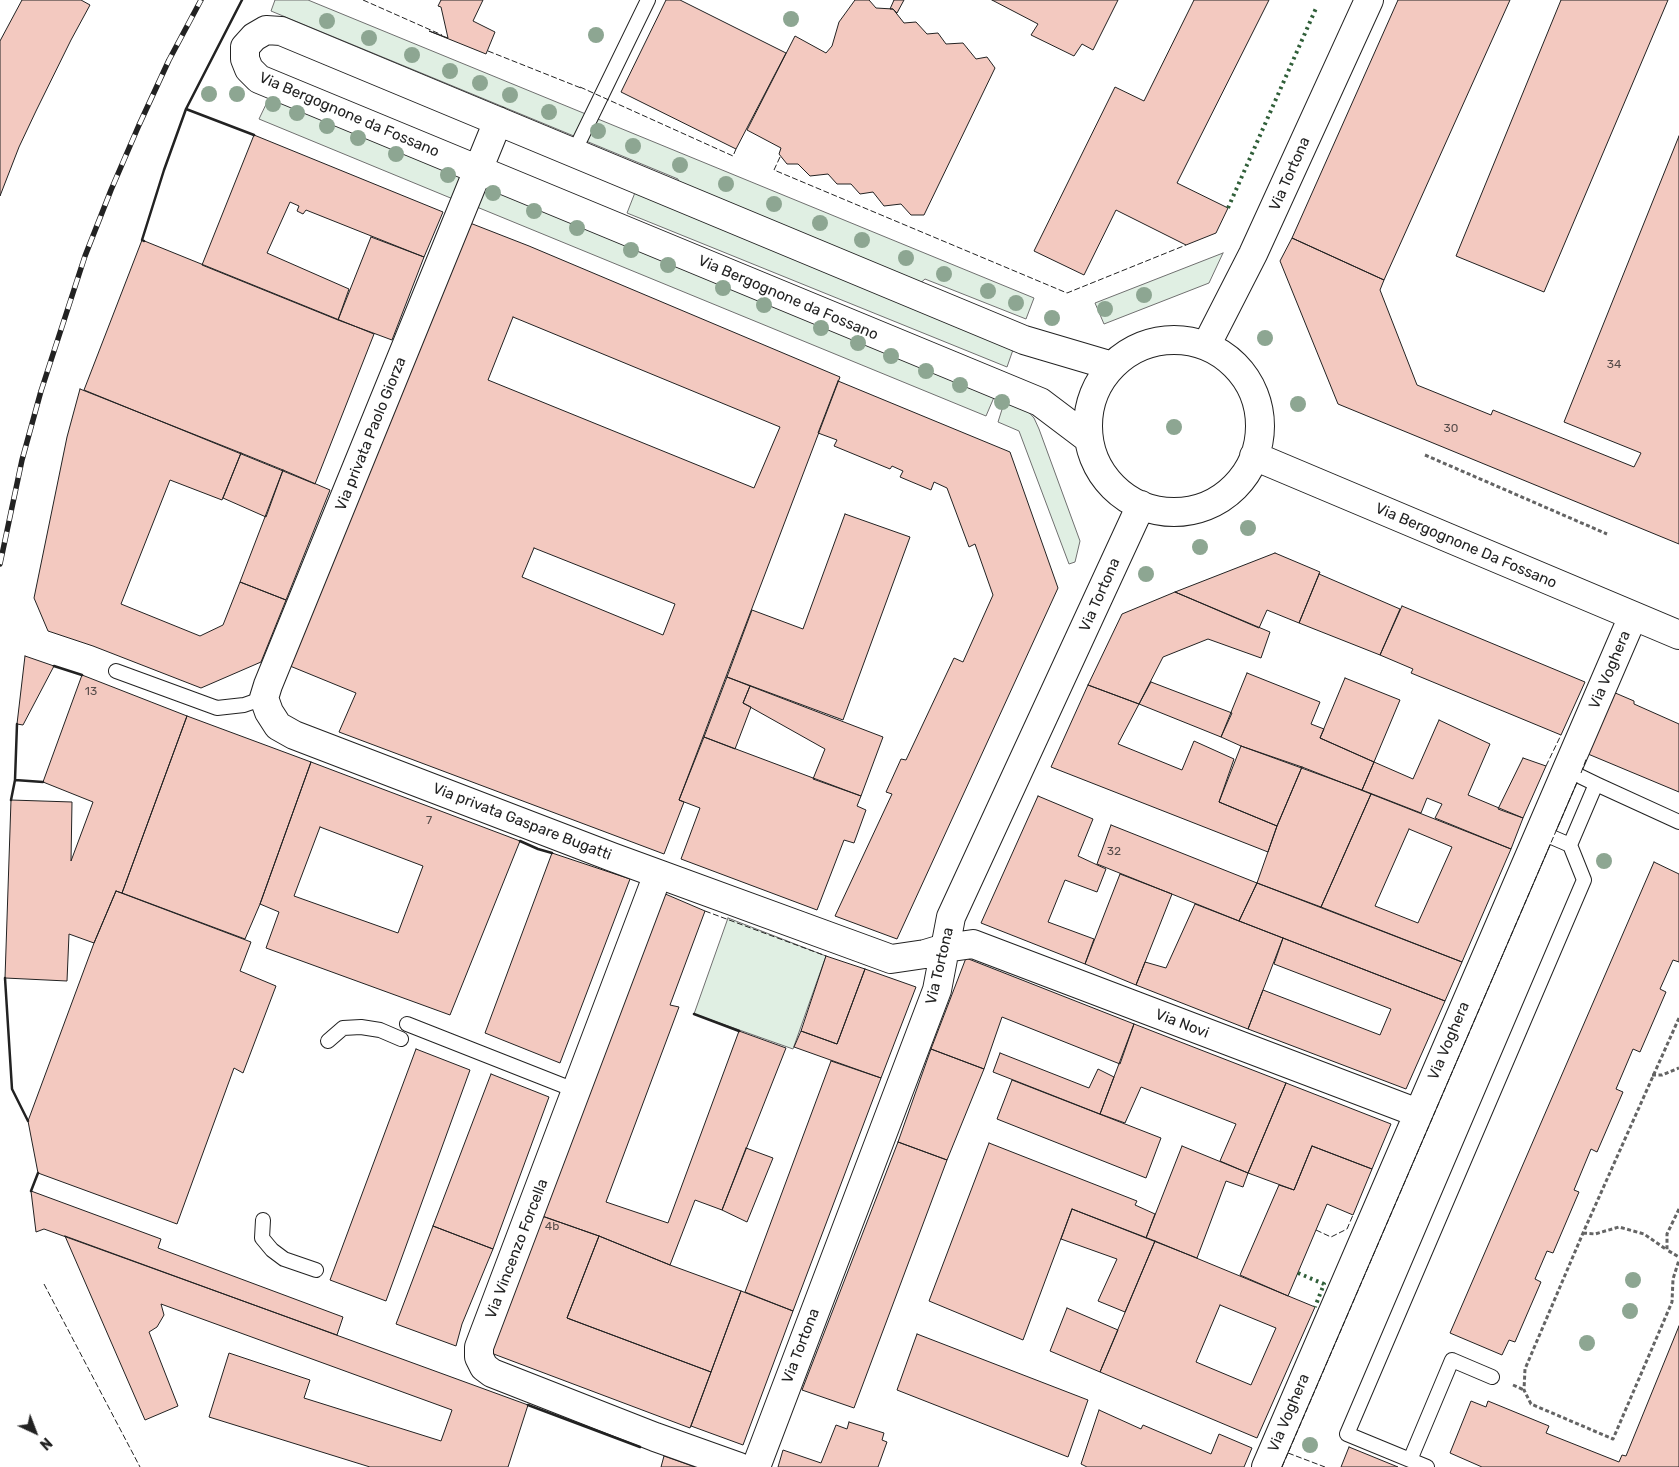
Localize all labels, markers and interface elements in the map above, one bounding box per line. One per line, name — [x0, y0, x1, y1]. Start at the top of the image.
street label: Via Bergognone da Fossano — [256, 69, 442, 161]
street label: Via Tortona — [1266, 134, 1314, 214]
street label: Via Bergognone da Fossano — [695, 252, 881, 344]
street label: Via privata Paolo Giorza — [332, 355, 410, 513]
house number: 34 — [1607, 358, 1621, 372]
house number: 30 — [1444, 422, 1458, 436]
street label: Via Bergognone Da Fossano — [1373, 500, 1559, 592]
street label: Via Tortona — [1076, 555, 1124, 635]
street label: Via Voghera — [1585, 628, 1635, 712]
house number: 13 — [85, 685, 97, 699]
street label: Via privata Gaspare Bugatti — [430, 780, 614, 864]
house number: 7 — [426, 814, 432, 828]
house number: 32 — [1107, 845, 1121, 859]
street label: Via Tortona — [922, 926, 958, 1006]
street label: Via Voghera — [1424, 999, 1474, 1083]
street label: Via Novi — [1153, 1006, 1211, 1042]
street label: Via Vincenzo Forcella — [482, 1176, 552, 1322]
house number: 4b — [545, 1220, 559, 1234]
street label: Via Tortona — [778, 1306, 824, 1386]
street label: Via Voghera — [1264, 1371, 1314, 1455]
north arrow — [10, 1407, 60, 1457]
text: N — [36, 1434, 55, 1453]

